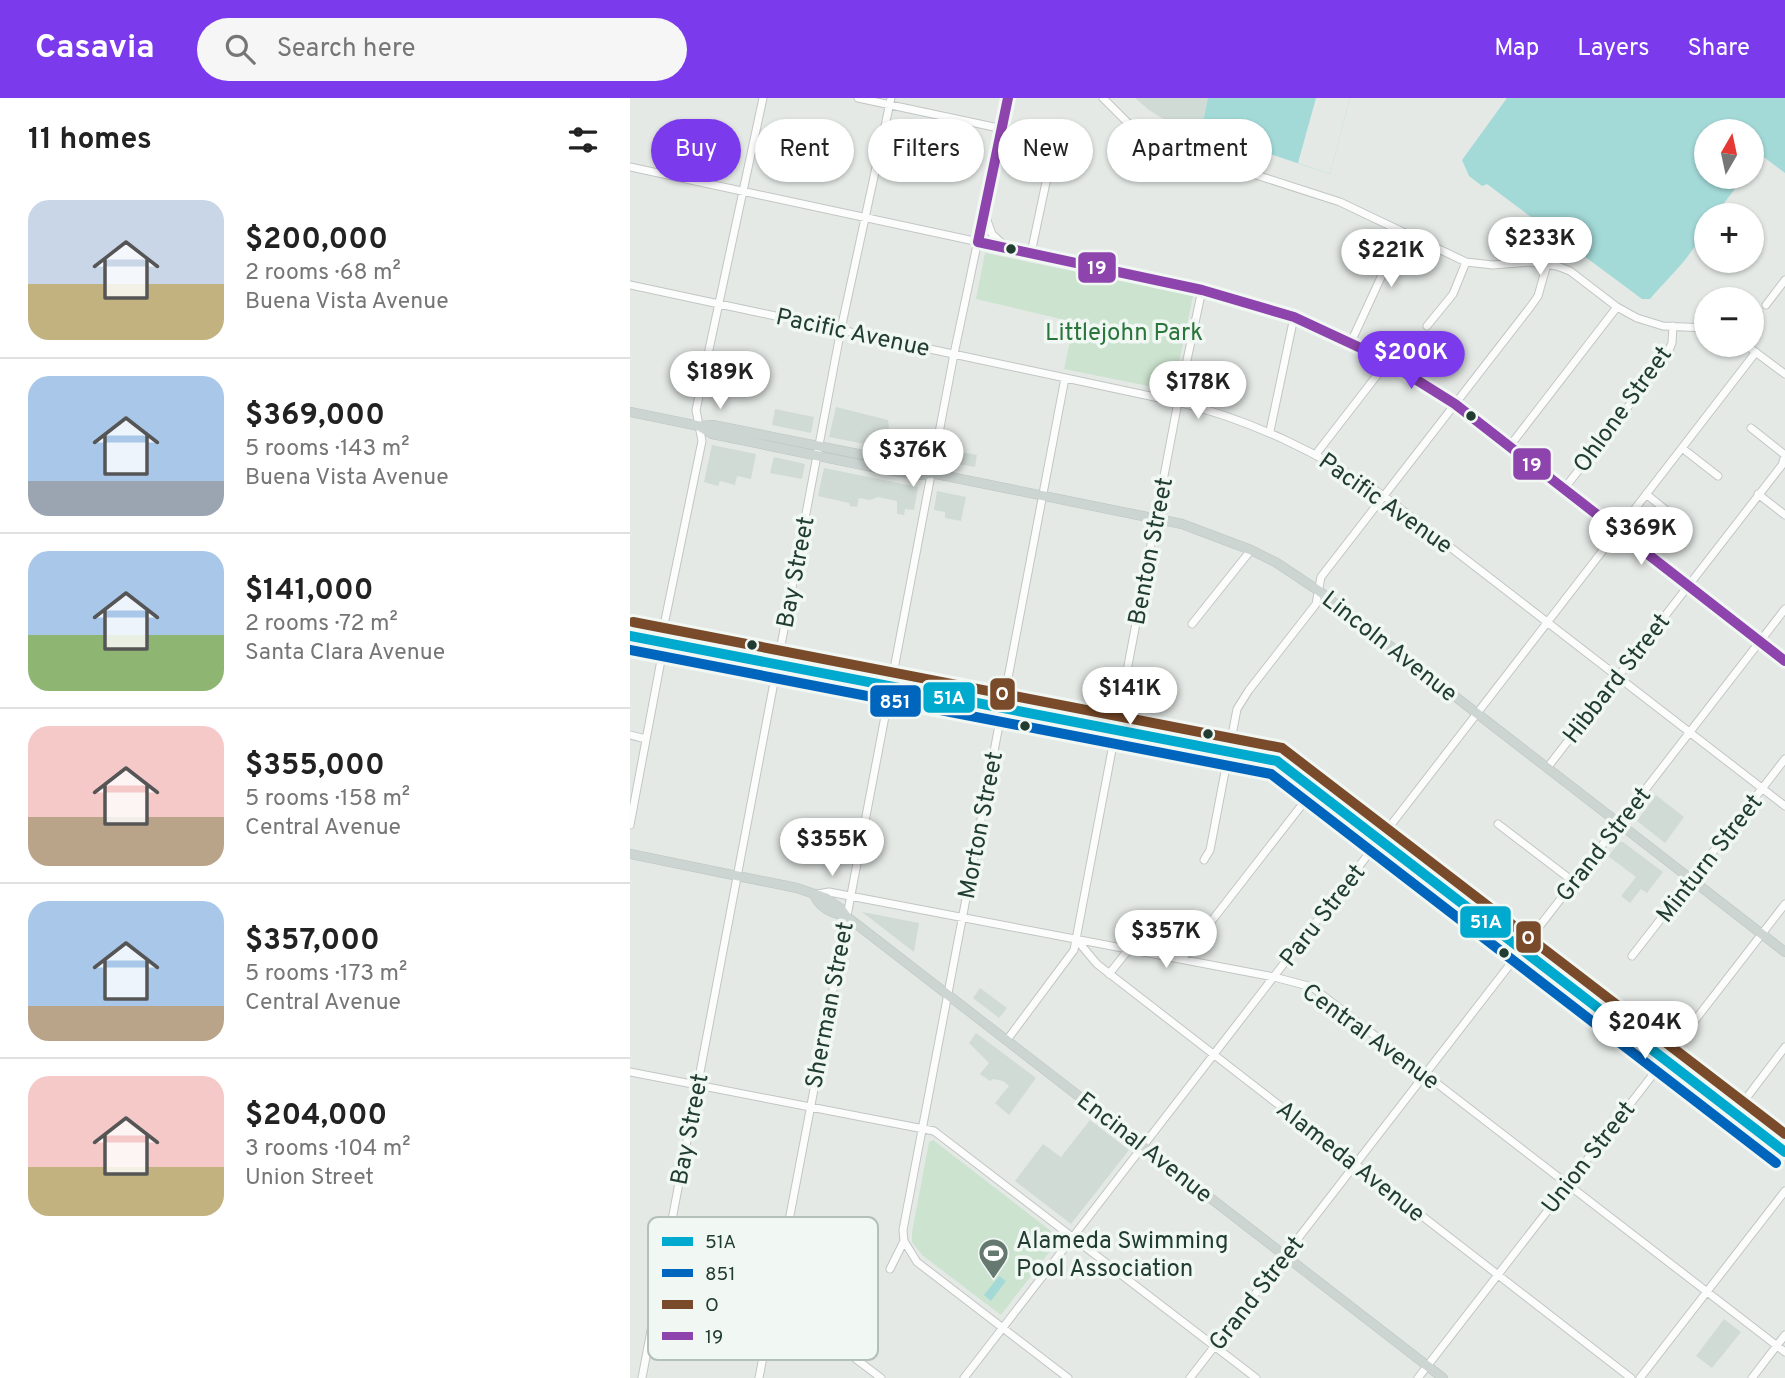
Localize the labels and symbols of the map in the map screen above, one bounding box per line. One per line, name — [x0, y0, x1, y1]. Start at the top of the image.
north arrow — [1694, 119, 1764, 189]
pin: $233K — [1491, 218, 1589, 277]
pin: $221K — [1342, 230, 1440, 289]
unlabelled marker — [1004, 242, 1018, 256]
line badge: 19 — [1077, 251, 1117, 284]
text: 19 — [1087, 257, 1107, 281]
street label: Pacific Avenue — [773, 303, 932, 365]
park label: Littlejohn Park — [1045, 319, 1203, 349]
pin: $200K — [1362, 331, 1460, 391]
street label: Ohlone Street — [1568, 341, 1680, 479]
pin: $189K — [671, 352, 769, 411]
pin: $178K — [1149, 362, 1247, 421]
unlabelled marker — [1464, 409, 1478, 423]
pin: $376K — [864, 430, 962, 489]
street label: Pacific Avenue — [1312, 447, 1458, 562]
line badge: 19 — [1512, 447, 1552, 481]
text: 19 — [1522, 454, 1542, 478]
street label: Benton Street — [1123, 475, 1181, 628]
pin: $369K — [1592, 508, 1690, 567]
street label: Bay Street — [771, 514, 822, 631]
street label: Lincoln Avenue — [1315, 585, 1462, 710]
street label: Hibbard Street — [1557, 608, 1678, 750]
unlabelled marker — [745, 638, 759, 652]
pin: $141K — [1081, 668, 1179, 727]
line badge: O — [989, 677, 1016, 711]
line badge: 51A — [922, 681, 976, 714]
text: O — [995, 683, 1009, 707]
line badge: 851 — [869, 684, 922, 718]
text: 51A — [933, 687, 966, 711]
text: 851 — [879, 691, 911, 715]
unlabelled marker — [1018, 719, 1032, 733]
unlabelled marker — [1201, 727, 1215, 741]
street label: Morton Street — [953, 749, 1011, 902]
street label: Grand Street — [1550, 782, 1659, 909]
street label: Minturn Street — [1651, 789, 1770, 930]
pin: $355K — [783, 818, 881, 878]
street label: Paru Street — [1274, 859, 1373, 973]
line badge: 51A — [1459, 905, 1512, 939]
pin: $357K — [1117, 910, 1215, 970]
text: 51A — [1470, 911, 1503, 935]
street label: Sherman Street — [800, 919, 862, 1091]
line badge: O — [1515, 920, 1542, 954]
text: O — [1521, 927, 1535, 951]
unlabelled marker — [1497, 946, 1511, 960]
street label: Central Avenue — [1295, 978, 1444, 1098]
pin: $204K — [1596, 1002, 1694, 1061]
street label: Bay Street — [665, 1071, 716, 1188]
street label: Encinal Avenue — [1070, 1086, 1217, 1211]
street label: Alameda Avenue — [1269, 1095, 1430, 1230]
street label: Union Street — [1536, 1096, 1643, 1221]
legend — [648, 1217, 878, 1360]
place label: Alameda Swimming Pool Association — [1016, 1227, 1229, 1285]
text: 51A — [705, 1231, 736, 1255]
street label: Grand Street — [1203, 1231, 1312, 1358]
sports icon: Alameda Swimming Pool Association — [976, 1237, 1010, 1281]
text: 851 — [705, 1263, 736, 1287]
text: O — [705, 1294, 719, 1318]
text: 19 — [705, 1326, 723, 1350]

